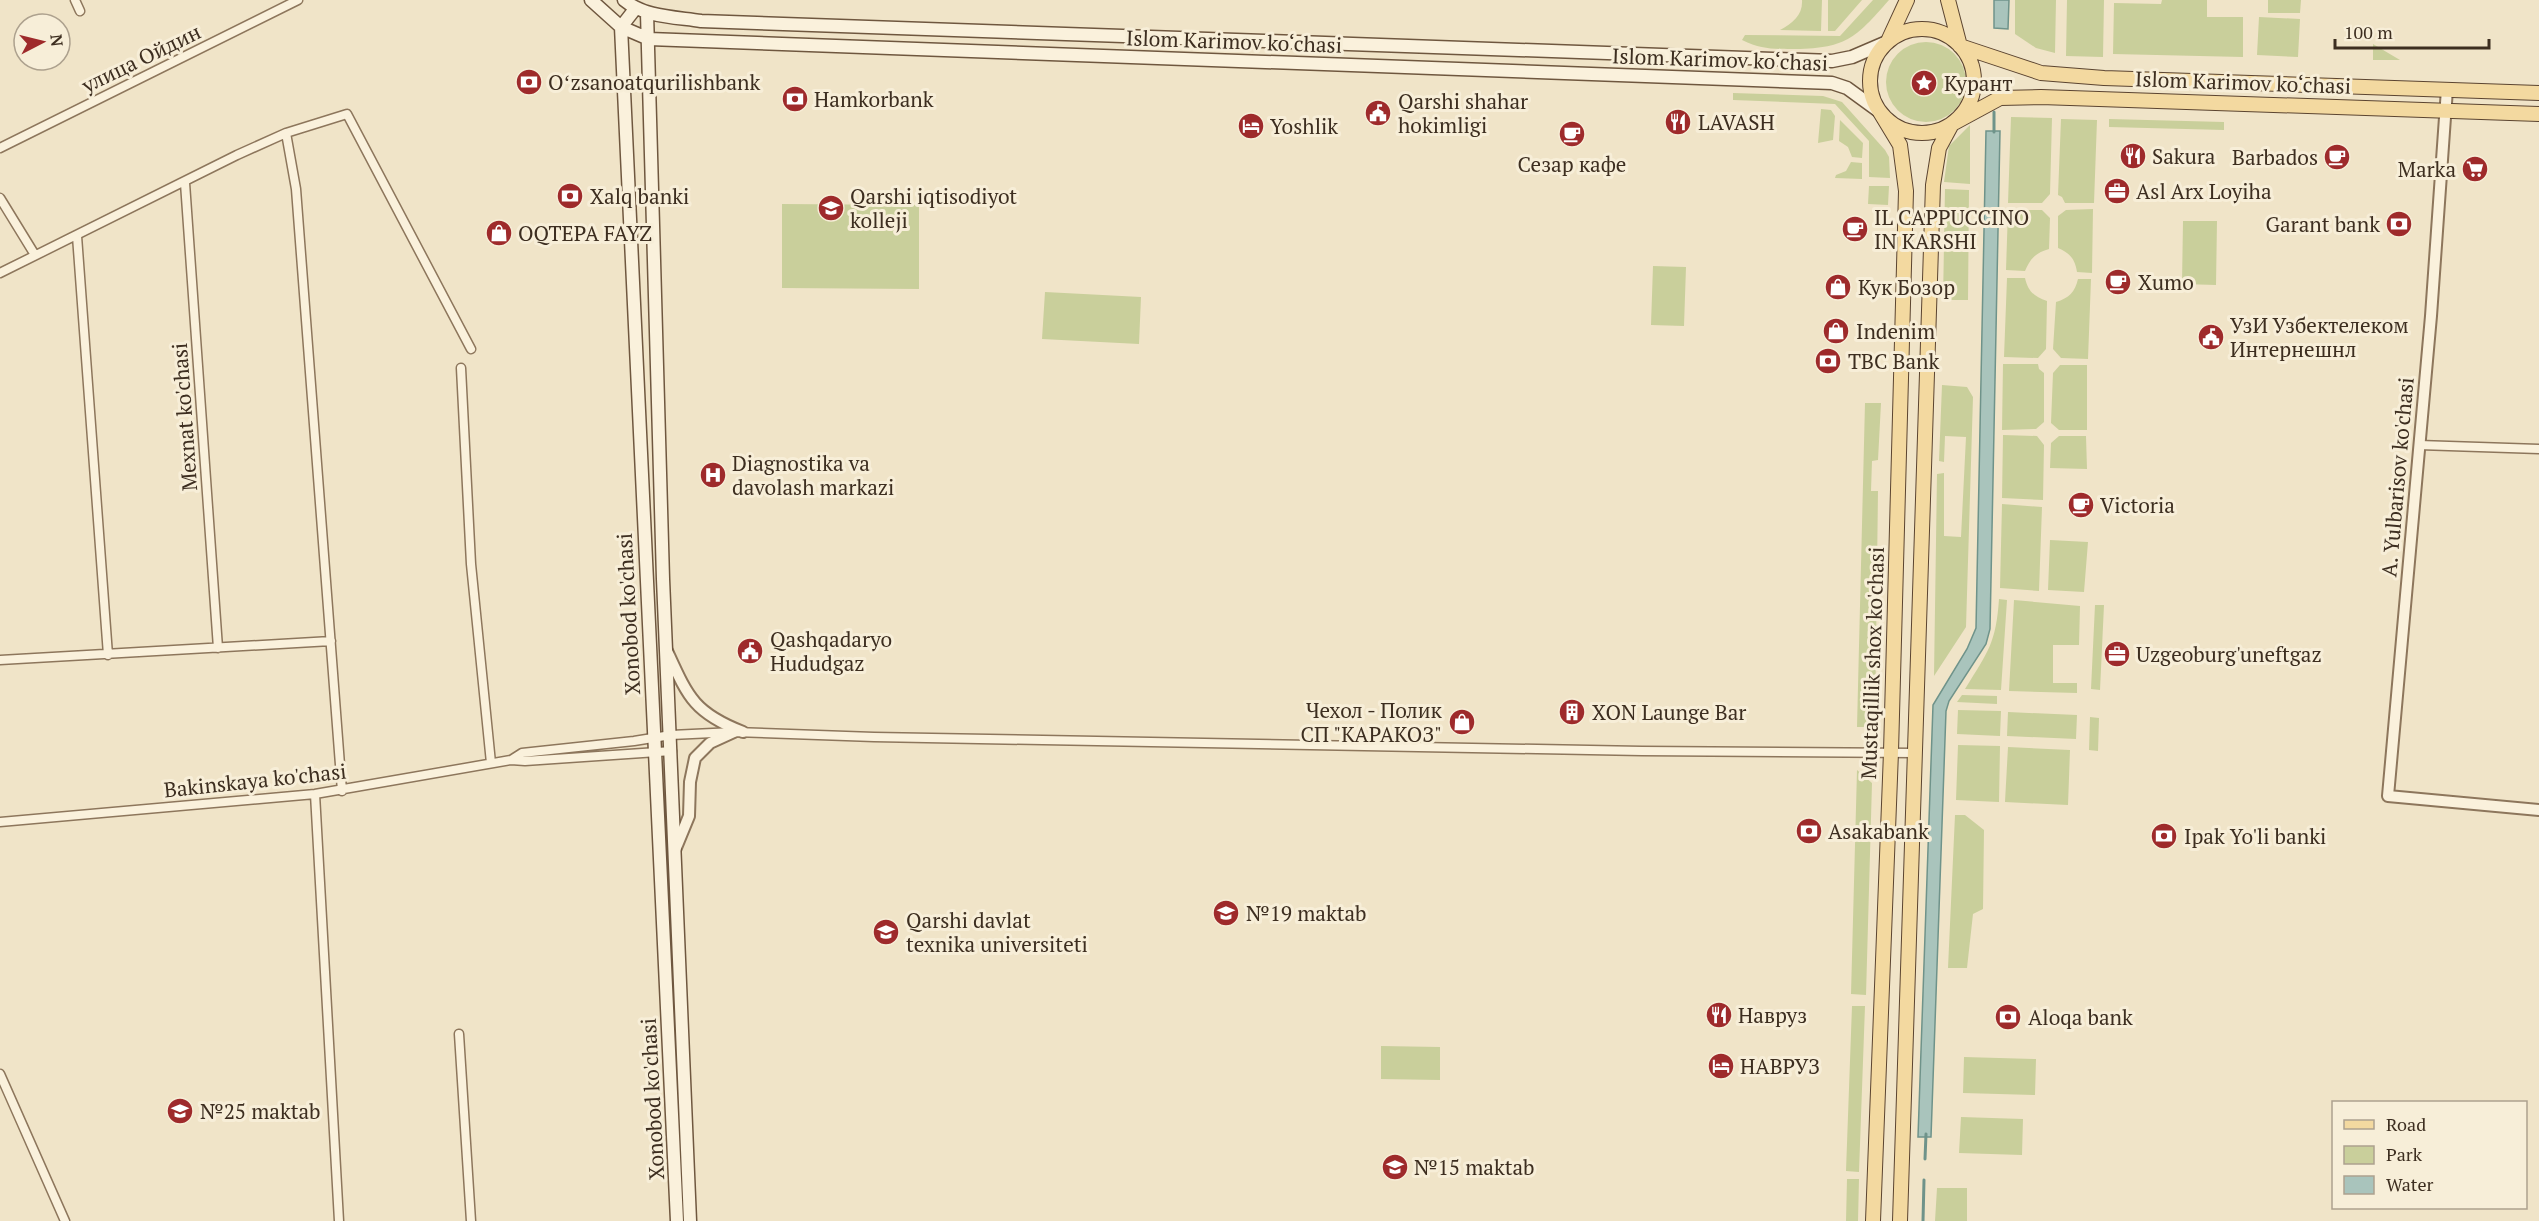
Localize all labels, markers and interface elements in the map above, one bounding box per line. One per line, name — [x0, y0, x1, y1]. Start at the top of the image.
north arrow — [12, 12, 72, 72]
scale bar — [2335, 12, 2490, 50]
street label: улица Ойдин — [76, 17, 205, 99]
text: 100 m — [2344, 20, 2393, 44]
street label: Islom Karimov ko‘chasi — [1126, 23, 1342, 59]
text: N — [45, 33, 69, 48]
street label: Islom Karimov ko‘chasi — [1612, 41, 1828, 77]
street label: Islom Karimov ko‘chasi — [2135, 64, 2351, 100]
bank icon: Oʻzsanoatqurilishbank — [514, 67, 544, 97]
place label: Oʻzsanoatqurilishbank — [548, 68, 760, 96]
place icon: Курант — [1909, 68, 1939, 98]
place label: Курант — [1944, 69, 2013, 97]
bank icon: Hamkorbank — [780, 84, 810, 114]
place label: Hamkorbank — [814, 85, 934, 113]
place label: Qarshi shahar hokimligi — [1398, 87, 1528, 139]
public building icon: Qarshi shahar hokimligi — [1363, 98, 1393, 128]
restaurant icon: LAVASH — [1663, 107, 1693, 137]
place label: LAVASH — [1698, 108, 1775, 136]
hotel icon: Yoshlik — [1236, 111, 1266, 141]
place label: Yoshlik — [1270, 112, 1338, 140]
cafe icon: Сезар кафе — [1557, 119, 1587, 149]
restaurant icon: Sakura — [2118, 141, 2148, 171]
place label: Sakura — [2152, 142, 2216, 170]
cafe icon: Barbados — [2322, 142, 2352, 172]
place label: Barbados — [2232, 143, 2318, 171]
place label: Сезар кафе — [1518, 150, 1626, 178]
supermarket icon: Marka — [2460, 154, 2490, 184]
place label: Marka — [2398, 155, 2456, 183]
office icon: Asl Arx Loyiha — [2102, 176, 2132, 206]
place label: Asl Arx Loyiha — [2136, 177, 2272, 205]
bank icon: Xalq banki — [555, 181, 585, 211]
place label: Xalq banki — [590, 182, 689, 210]
place label: Qarshi iqtisodiyot kolleji — [850, 182, 1017, 234]
school or university icon: Qarshi iqtisodiyot kolleji — [816, 193, 846, 223]
place label: IL CAPPUCCINO IN KARSHI — [1874, 203, 2029, 255]
bank icon: Garant bank — [2384, 209, 2414, 239]
place label: Garant bank — [2266, 210, 2380, 238]
cafe icon: IL CAPPUCCINO IN KARSHI — [1840, 214, 1870, 244]
shop icon: OQTEPA FAYZ — [484, 218, 514, 248]
place label: OQTEPA FAYZ — [518, 219, 652, 247]
cafe icon: Xumo — [2103, 267, 2133, 297]
place label: Xumo — [2138, 268, 2194, 296]
shop icon: Кук Бозор — [1823, 272, 1853, 302]
place label: Кук Бозор — [1858, 273, 1955, 301]
place label: УзИ Узбектелеком Интернешнл — [2230, 311, 2409, 363]
shop icon: Indenim — [1821, 316, 1851, 346]
place label: Indenim — [1856, 317, 1935, 345]
public building icon: УзИ Узбектелеком Интернешнл — [2196, 322, 2226, 352]
street label: Mexnat ko'chasi — [165, 342, 203, 492]
bank icon: TBC Bank — [1813, 346, 1843, 376]
place label: TBC Bank — [1848, 347, 1940, 375]
street label: A. Yulbarisov ko'chasi — [2374, 376, 2420, 578]
place label: Diagnostika va davolash markazi — [732, 449, 894, 501]
hospital icon: Diagnostika va davolash markazi — [698, 460, 728, 490]
cafe icon: Victoria — [2066, 490, 2096, 520]
place label: Victoria — [2100, 491, 2175, 519]
street label: Xonobod ko'chasi — [610, 532, 646, 696]
street label: Mustaqillik shox ko'chasi — [1854, 546, 1890, 780]
place label: Qashqadaryo Hududgaz — [770, 625, 892, 677]
public building icon: Qashqadaryo Hududgaz — [735, 636, 765, 666]
office icon: Uzgeoburg'uneftgaz — [2102, 639, 2132, 669]
place label: Uzgeoburg'uneftgaz — [2136, 640, 2322, 668]
place label: Чехол - Полик СП "КАРАКОЗ" — [1300, 696, 1443, 748]
building icon: XON Launge Bar — [1557, 697, 1587, 727]
place label: XON Launge Bar — [1592, 698, 1746, 726]
shop icon: Чехол - Полик СП "КАРАКОЗ" — [1447, 707, 1477, 737]
street label: Bakinskaya ko'chasi — [162, 756, 348, 804]
bank icon: Asakabank — [1794, 816, 1824, 846]
place label: Asakabank — [1828, 817, 1929, 845]
bank icon: Ipak Yo'li banki — [2149, 821, 2179, 851]
place label: Ipak Yo'li banki — [2184, 822, 2326, 850]
school or university icon: №19 maktab — [1211, 898, 1241, 928]
place label: №19 maktab — [1246, 899, 1367, 927]
place label: Qarshi davlat texnika universiteti — [906, 906, 1088, 958]
school or university icon: Qarshi davlat texnika universiteti — [871, 917, 901, 947]
restaurant icon: Навруз — [1704, 1000, 1734, 1030]
place label: Навруз — [1738, 1001, 1807, 1029]
bank icon: Aloqa bank — [1993, 1002, 2023, 1032]
place label: Aloqa bank — [2028, 1003, 2133, 1031]
street label: Xonobod ko'chasi — [634, 1017, 670, 1181]
hotel icon: НАВРУЗ — [1706, 1051, 1736, 1081]
place label: НАВРУЗ — [1740, 1052, 1820, 1080]
school or university icon: №25 maktab — [165, 1096, 195, 1126]
place label: №25 maktab — [200, 1097, 321, 1125]
legend — [2332, 1101, 2527, 1209]
text: Road — [2386, 1112, 2426, 1136]
text: Park — [2386, 1142, 2423, 1166]
school or university icon: №15 maktab — [1380, 1152, 1410, 1182]
place label: №15 maktab — [1414, 1153, 1535, 1181]
text: Water — [2386, 1172, 2433, 1196]

